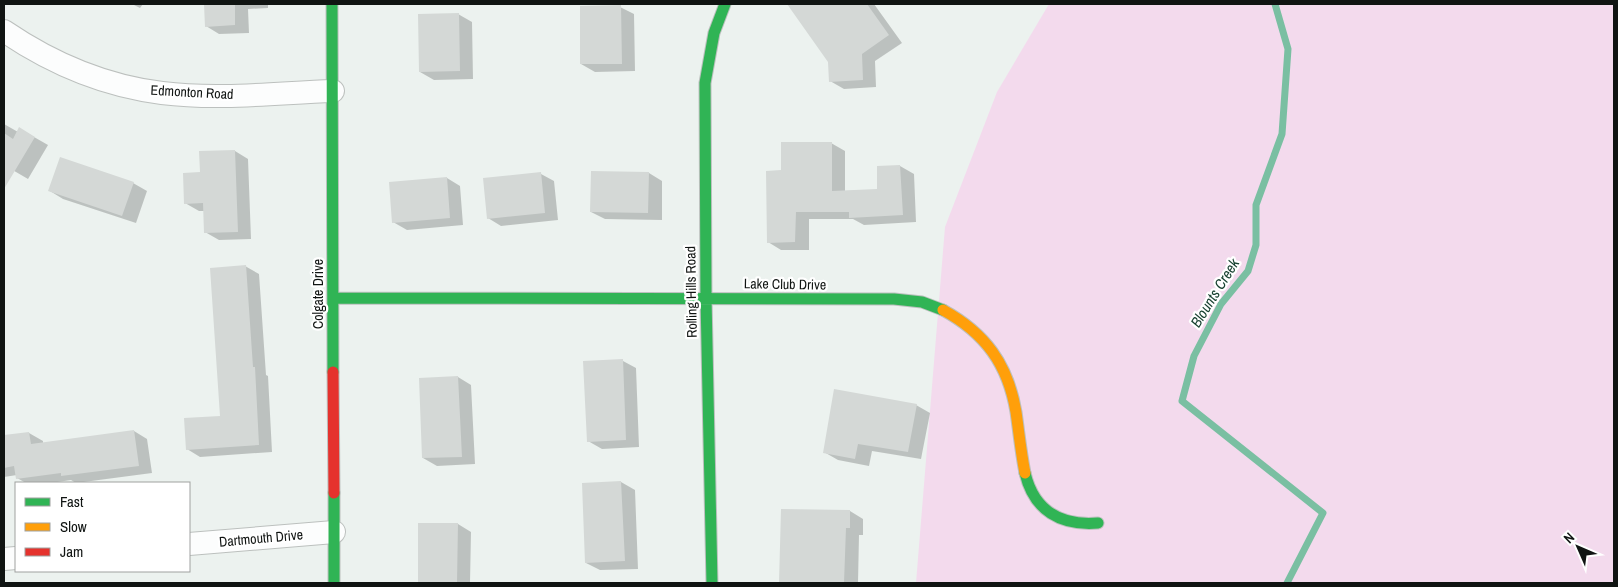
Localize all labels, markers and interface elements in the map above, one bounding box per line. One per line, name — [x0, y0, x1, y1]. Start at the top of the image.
street label: Edmonton Road — [150, 81, 234, 103]
street label: Rolling Hills Road — [681, 246, 701, 338]
water label: Blounts Creek — [1185, 254, 1244, 331]
street label: Colgate Drive — [309, 259, 327, 329]
street label: Lake Club Drive — [744, 274, 826, 294]
legend — [15, 482, 190, 572]
text: Fast — [60, 491, 84, 512]
text: Slow — [60, 516, 87, 537]
north arrow — [1553, 522, 1603, 572]
street label: Dartmouth Drive — [218, 525, 304, 551]
text: N — [1560, 529, 1578, 547]
text: Jam — [60, 541, 83, 562]

